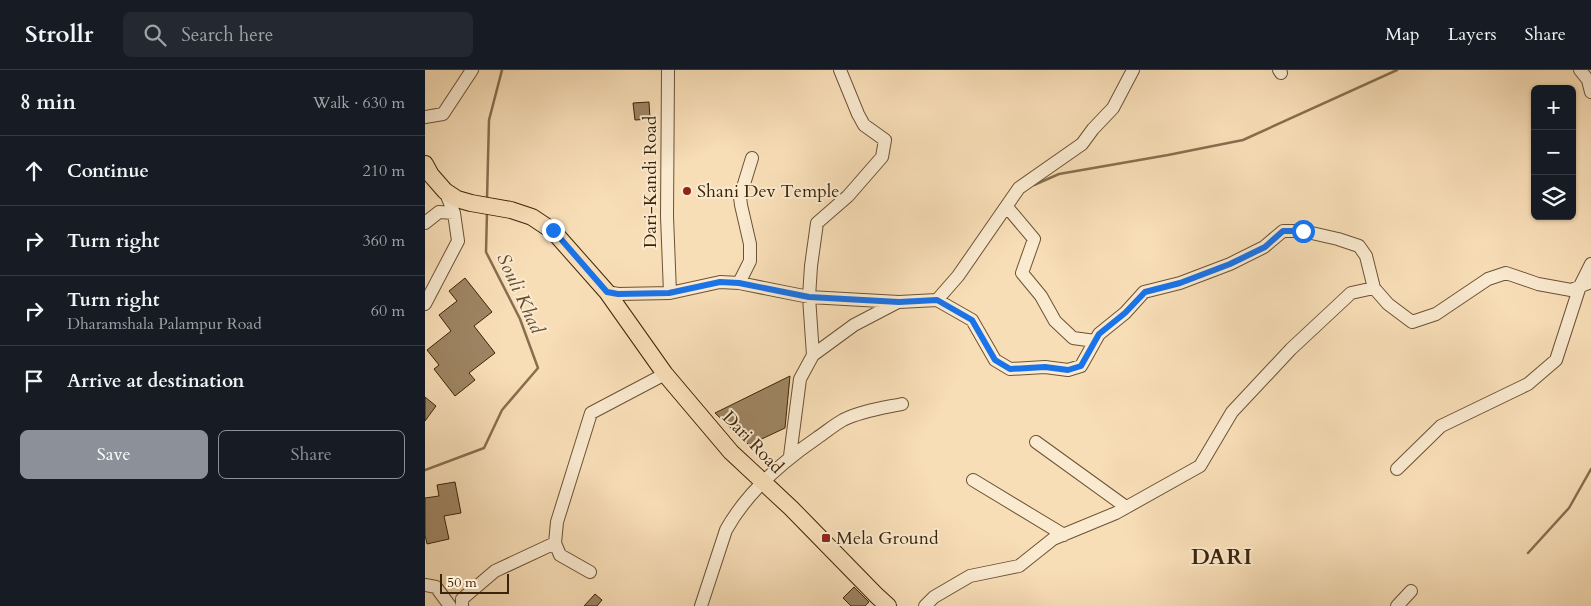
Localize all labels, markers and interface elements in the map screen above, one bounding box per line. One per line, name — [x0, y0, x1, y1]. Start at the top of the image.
search box — [123, 12, 473, 57]
text: Strollr — [25, 18, 93, 51]
icon: search — [141, 21, 169, 49]
text: Search here — [181, 22, 273, 48]
text: Map — [1385, 22, 1420, 47]
text: Layers — [1448, 22, 1497, 47]
text: Share — [1525, 22, 1566, 47]
map controls — [1531, 85, 1576, 220]
button: + — [1531, 85, 1576, 130]
text: 8 min — [20, 88, 76, 117]
text: Walk · 630 m — [313, 92, 405, 114]
street label: Dari-Kandi Road — [638, 115, 663, 248]
button: − — [1531, 130, 1576, 175]
icon: ahead — [20, 157, 48, 185]
text: Continue — [67, 158, 149, 184]
text: 210 m — [363, 160, 405, 182]
button: layers — [1531, 175, 1576, 220]
place label: Shani Dev Temple — [697, 179, 839, 204]
marker: Shani Dev Temple — [681, 185, 693, 197]
route end — [542, 219, 565, 242]
route start — [1292, 220, 1315, 243]
icon: right — [20, 227, 48, 255]
text: Turn right — [67, 228, 159, 254]
text: 360 m — [363, 230, 405, 252]
water label: Souli Khad — [490, 249, 550, 339]
text: Turn right — [67, 287, 159, 313]
icon: right — [20, 297, 48, 325]
text: 60 m — [371, 300, 405, 322]
text: Dharamshala Palampur Road — [67, 313, 262, 335]
icon: arrive — [20, 367, 48, 395]
text: Arrive at destination — [67, 368, 244, 394]
street label: Dari Road — [716, 405, 789, 480]
button: Save — [20, 430, 208, 479]
button: Share — [218, 430, 405, 479]
place label: Mela Ground — [836, 526, 939, 551]
marker: Mela Ground — [820, 532, 832, 544]
district label: DARI — [1191, 542, 1253, 572]
scale bar — [440, 571, 509, 594]
text: 50 m — [447, 573, 477, 592]

